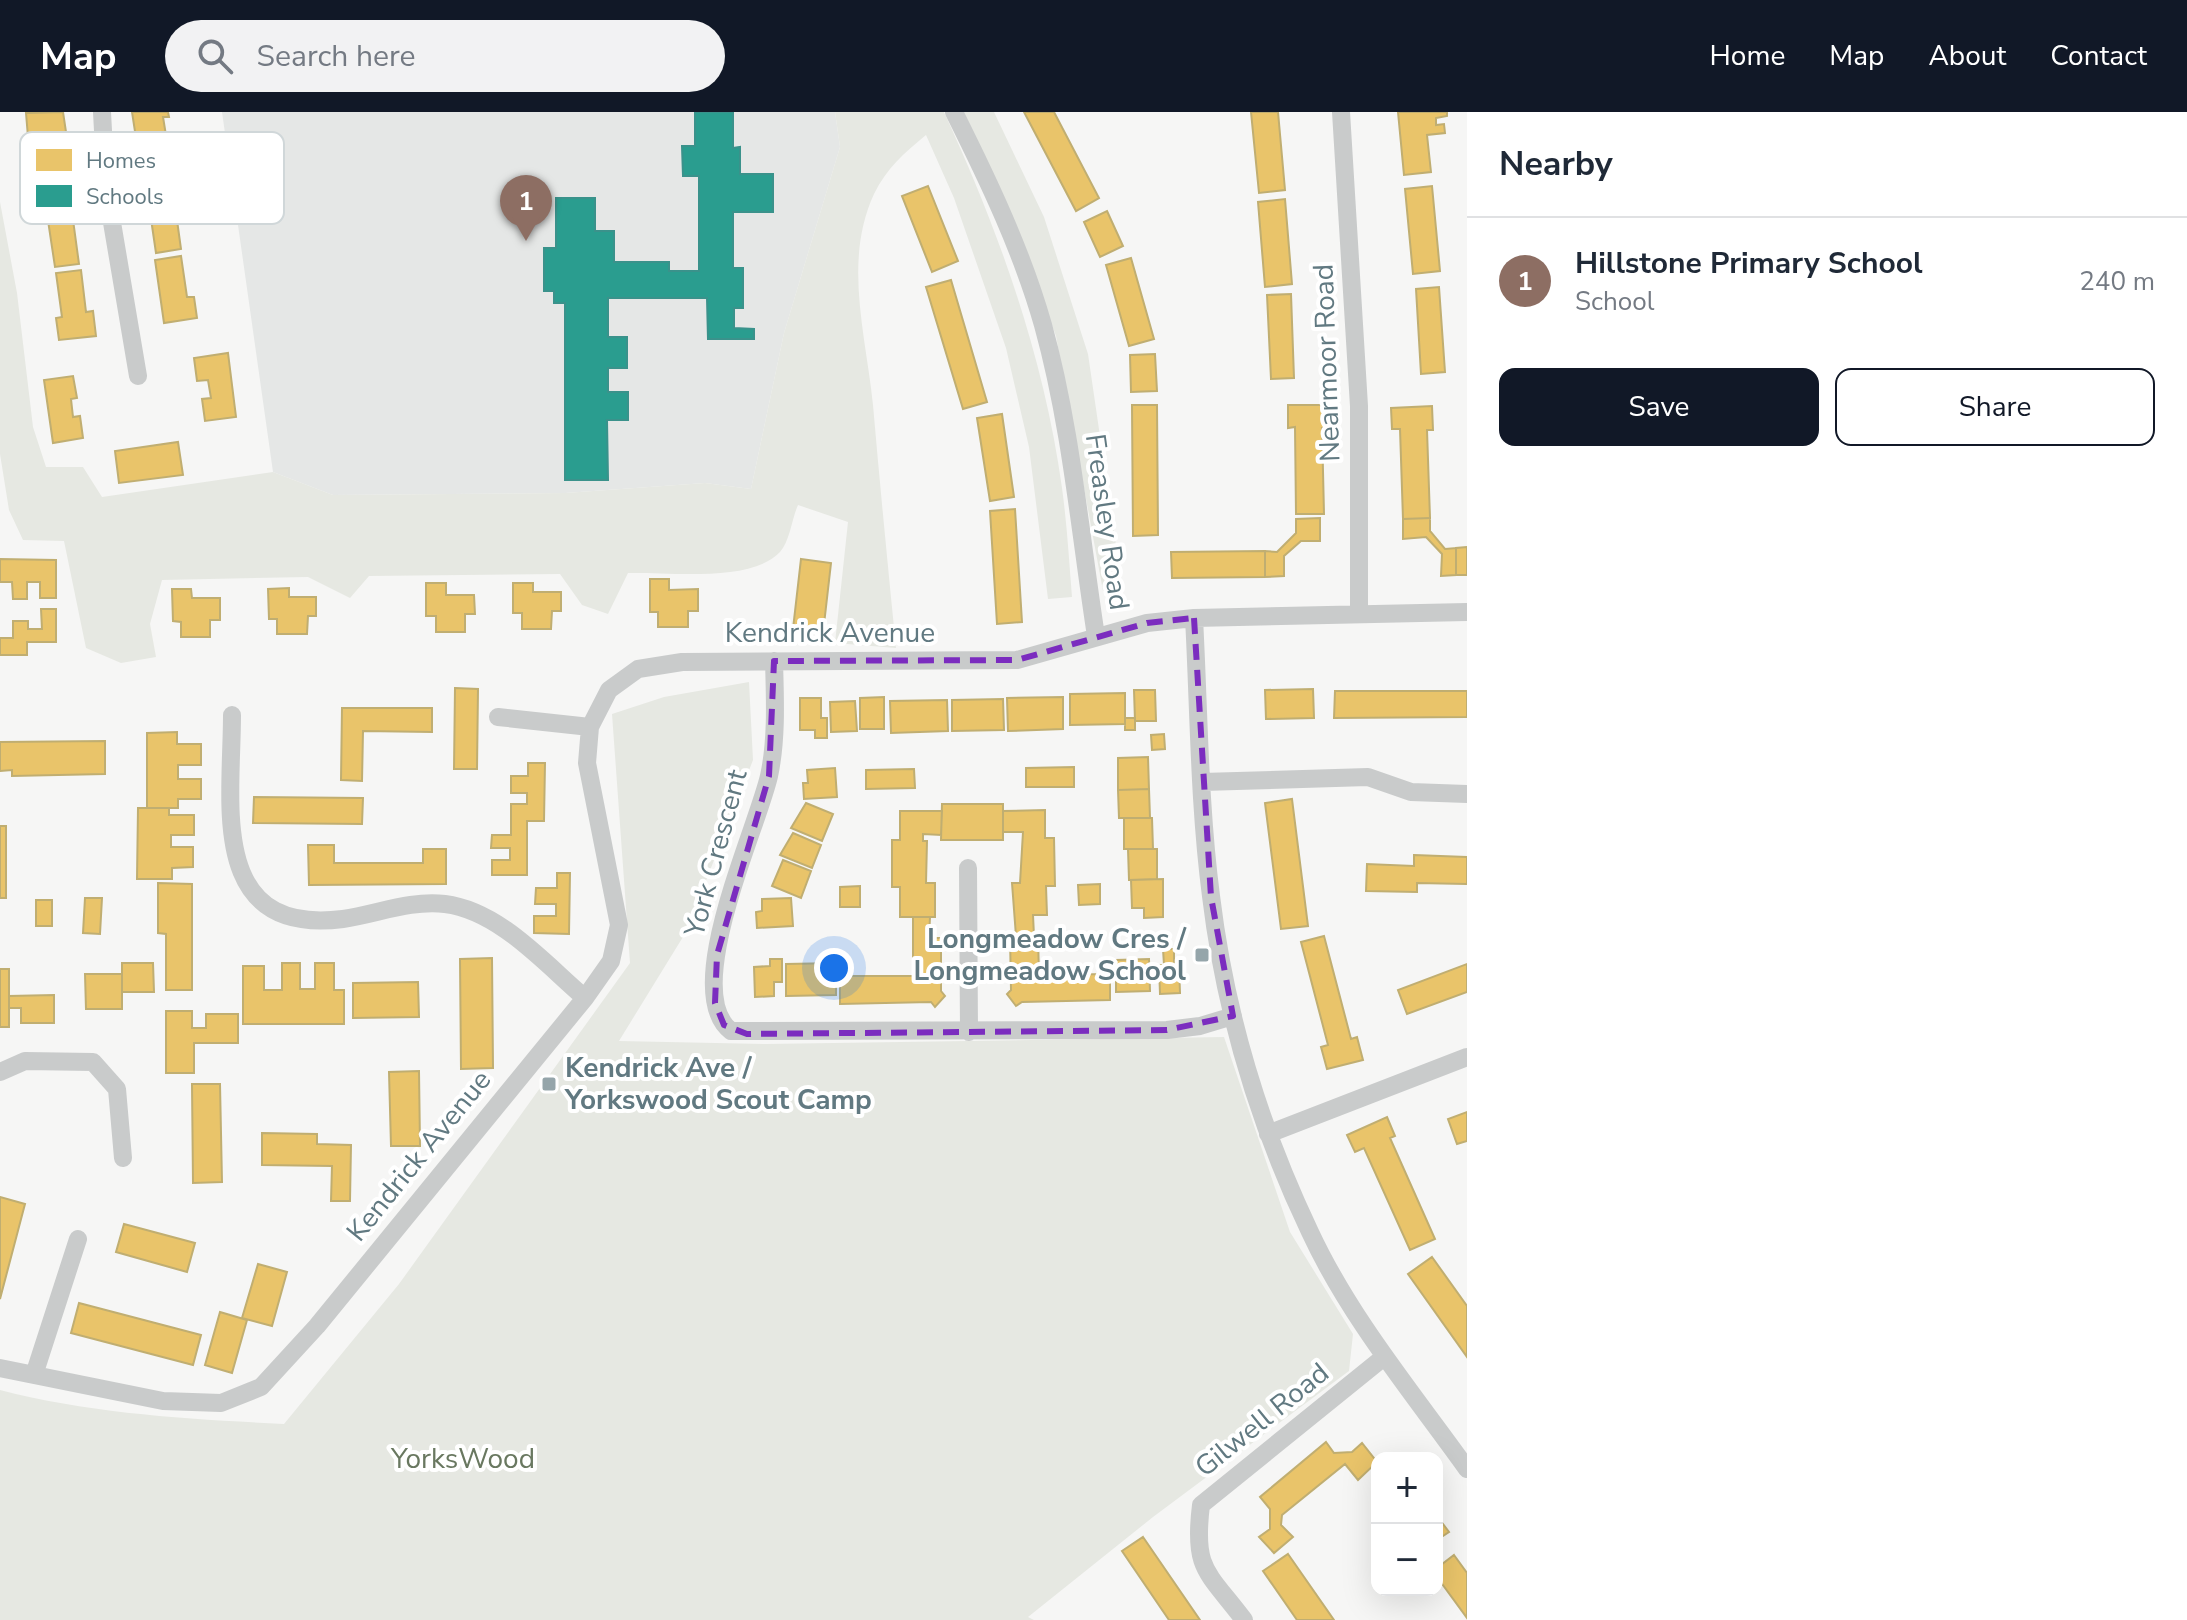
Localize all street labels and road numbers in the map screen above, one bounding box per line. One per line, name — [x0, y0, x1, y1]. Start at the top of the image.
street label: Nearmoor Road — [1305, 263, 1349, 463]
street label: Freasley Road — [1076, 431, 1138, 613]
street label: Kendrick Avenue — [725, 614, 935, 652]
street label: York Crescent — [675, 765, 757, 942]
street label: Kendrick Avenue — [338, 1062, 500, 1250]
street label: Gilwell Road — [1187, 1354, 1337, 1486]

